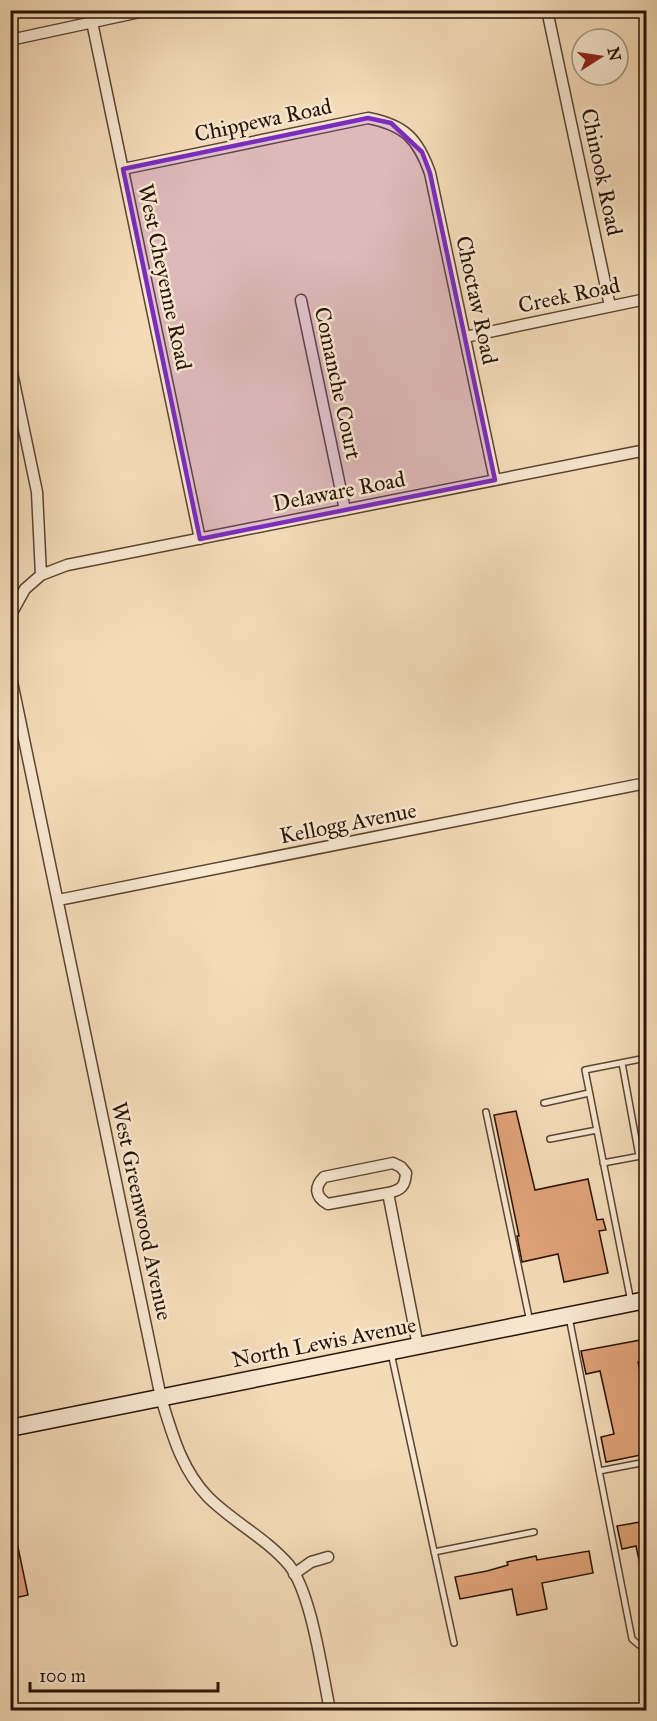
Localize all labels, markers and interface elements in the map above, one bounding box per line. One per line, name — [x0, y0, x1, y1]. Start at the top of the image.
north arrow — [570, 27, 630, 87]
text: N — [603, 45, 625, 63]
street label: Chippewa Road — [192, 92, 334, 148]
street label: Chinook Road — [575, 106, 629, 238]
street label: West Cheyenne Road — [132, 181, 198, 373]
street label: Choctaw Road — [450, 233, 504, 367]
street label: Creek Road — [516, 271, 622, 319]
street label: Comanche Court — [309, 304, 367, 462]
street label: Delaware Road — [271, 465, 407, 517]
street label: Kellogg Avenue — [277, 796, 419, 850]
street label: West Greenwood Avenue — [106, 1099, 178, 1323]
street label: North Lewis Avenue — [230, 1311, 418, 1373]
scale bar — [30, 1655, 218, 1693]
text: 100 m — [39, 1665, 86, 1687]

